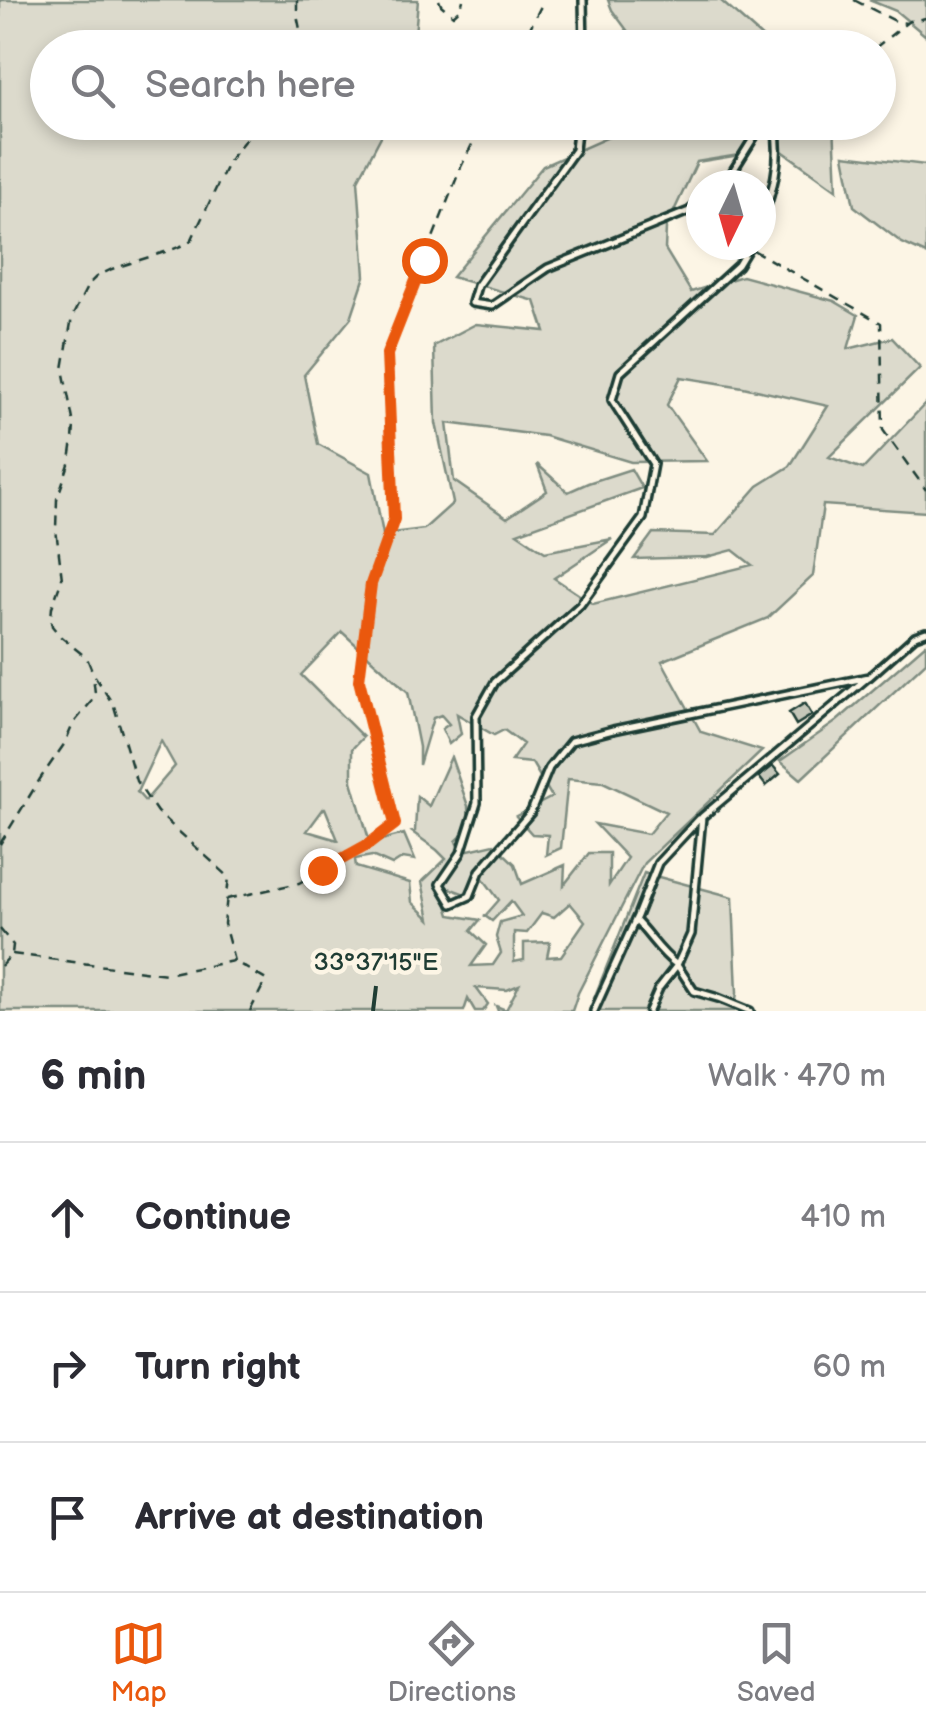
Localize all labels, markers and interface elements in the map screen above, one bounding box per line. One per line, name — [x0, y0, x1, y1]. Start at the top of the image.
search box — [30, 30, 896, 140]
icon: search — [65, 58, 120, 113]
text: Search here — [145, 63, 356, 108]
north arrow — [686, 170, 776, 260]
route start — [402, 238, 448, 284]
route end — [300, 848, 346, 894]
text: 33°37'15"E — [314, 947, 438, 978]
text: 6 min — [40, 1051, 146, 1102]
text: Walk · 470 m — [708, 1057, 886, 1096]
icon: ahead — [40, 1190, 95, 1245]
text: Continue — [135, 1195, 291, 1240]
text: 410 m — [800, 1198, 886, 1237]
icon: right — [40, 1340, 95, 1395]
text: Turn right — [135, 1345, 300, 1390]
text: 60 m — [813, 1348, 886, 1387]
icon: arrive — [40, 1490, 95, 1545]
text: Arrive at destination — [135, 1495, 484, 1540]
tab: Map — [110, 1616, 167, 1709]
tab: Directions — [387, 1616, 516, 1709]
tab: Saved — [737, 1616, 816, 1709]

